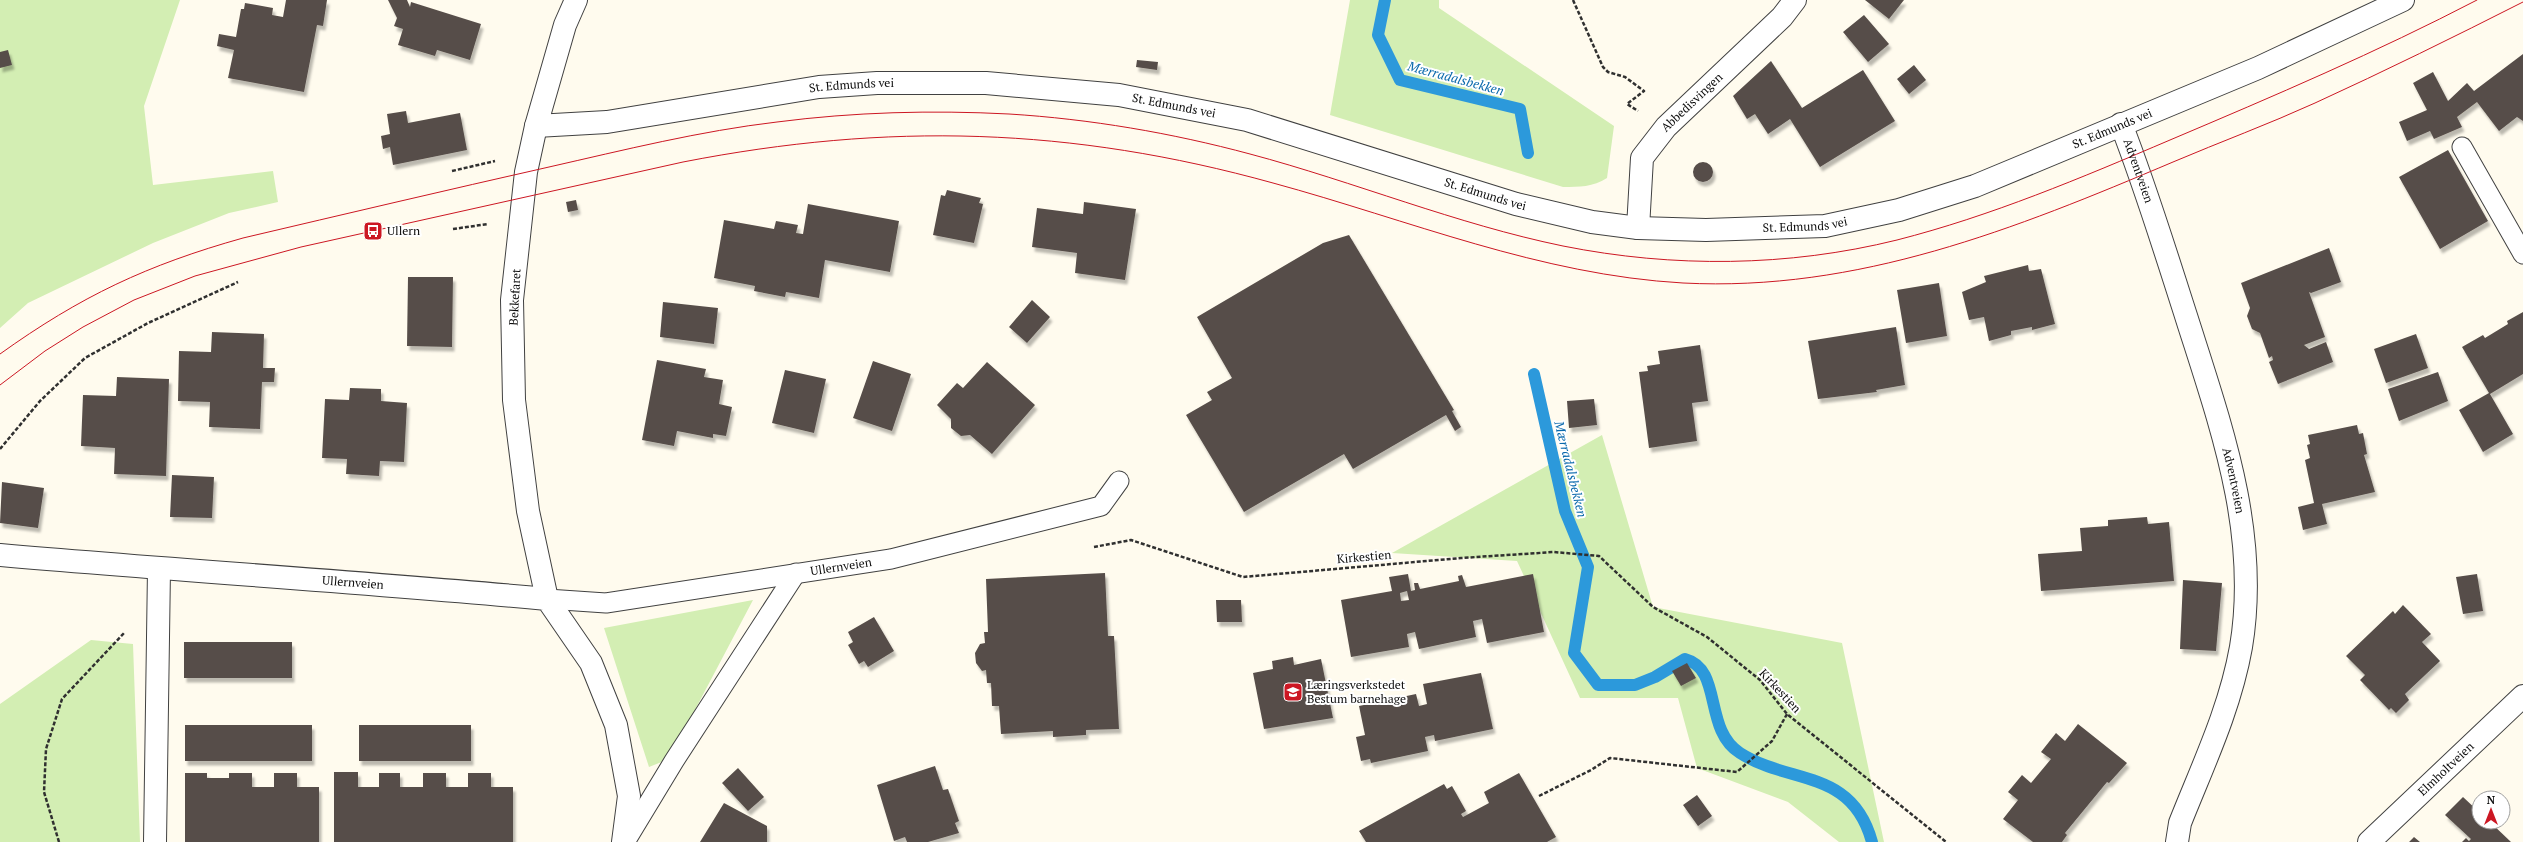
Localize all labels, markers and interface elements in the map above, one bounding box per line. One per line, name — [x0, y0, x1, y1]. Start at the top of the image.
water label: Mærradalsbekken — [1405, 56, 1506, 99]
street label: Abbedisvingen — [1658, 69, 1725, 135]
street label: St. Edmunds vei — [808, 75, 894, 96]
street label: St. Edmunds vei — [1131, 90, 1218, 121]
street label: St. Edmunds vei — [2070, 105, 2155, 152]
street label: Adventveien — [2120, 137, 2157, 205]
street label: St. Edmunds vei — [1442, 174, 1528, 213]
street label: St. Edmunds vei — [1762, 213, 1849, 235]
bus stop icon: Ullern — [362, 220, 384, 242]
place label: Ullern — [387, 223, 420, 238]
street label: Bekkefaret — [506, 268, 524, 326]
water label: Mærradalsbekken — [1550, 418, 1592, 519]
street label: Adventveien — [2219, 446, 2248, 515]
street label: Kirkestien — [1336, 547, 1392, 566]
street label: Ullernveien — [809, 554, 873, 578]
street label: Ullernveien — [322, 572, 384, 592]
street label: Kirkestien — [1756, 666, 1804, 716]
place label: Læringsverkstedet Bestum barnehage — [1307, 677, 1406, 706]
school or university icon: Læringsverkstedet Bestum barnehage — [1282, 681, 1304, 703]
street label: Elmholtveien — [2414, 739, 2477, 799]
north arrow — [2471, 790, 2511, 830]
text: N — [2487, 793, 2496, 807]

